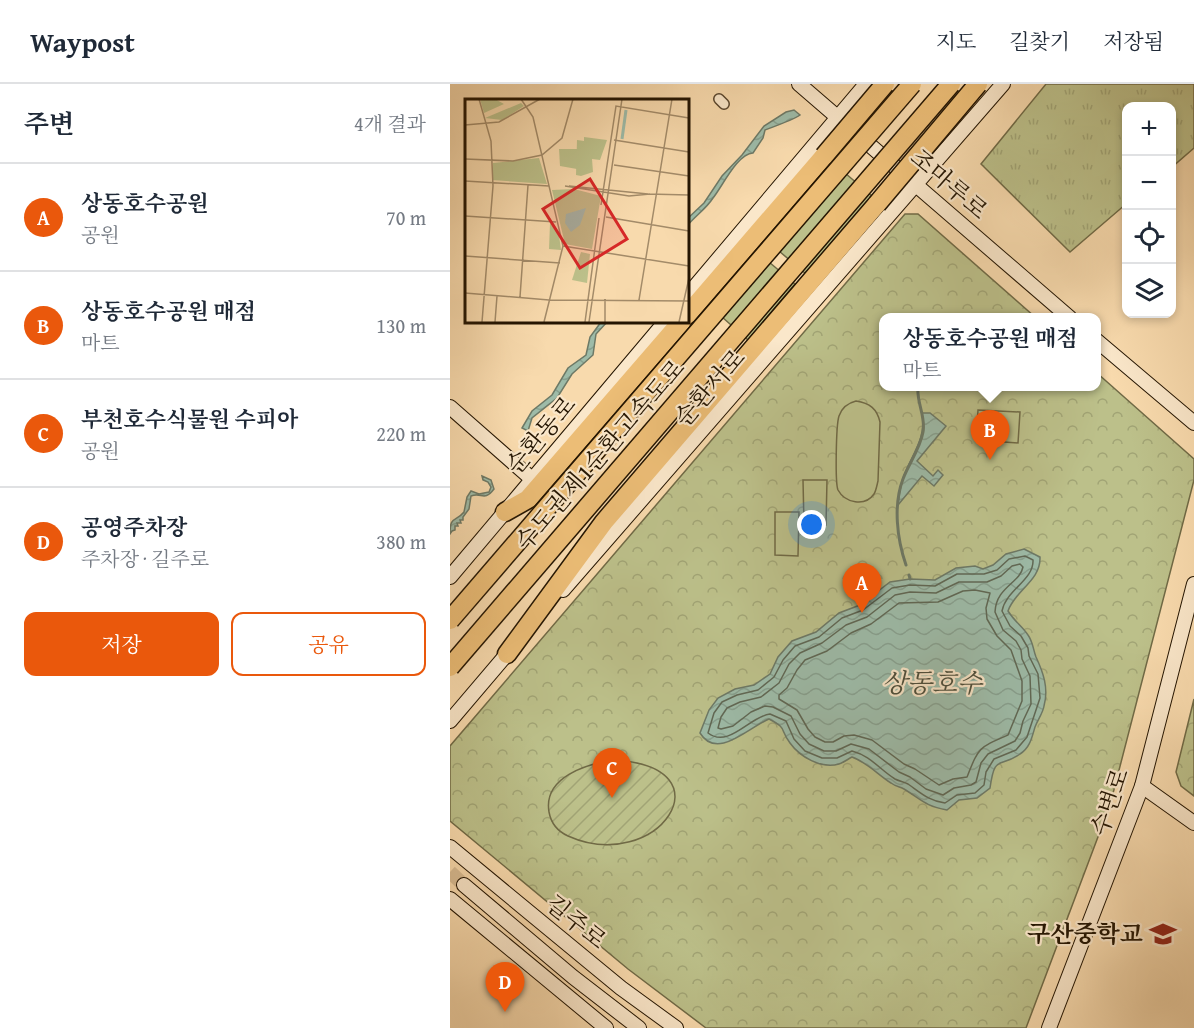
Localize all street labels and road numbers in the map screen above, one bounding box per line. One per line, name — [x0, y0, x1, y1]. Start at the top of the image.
street label: 조마루로 — [903, 140, 996, 227]
street label: 순환서로 — [666, 341, 753, 434]
street label: 수도권제1순환고속도로 — [507, 351, 693, 558]
street label: 순환동로 — [497, 388, 584, 481]
street label: 수변로 — [1082, 763, 1137, 840]
street label: 길주로 — [538, 886, 614, 957]

